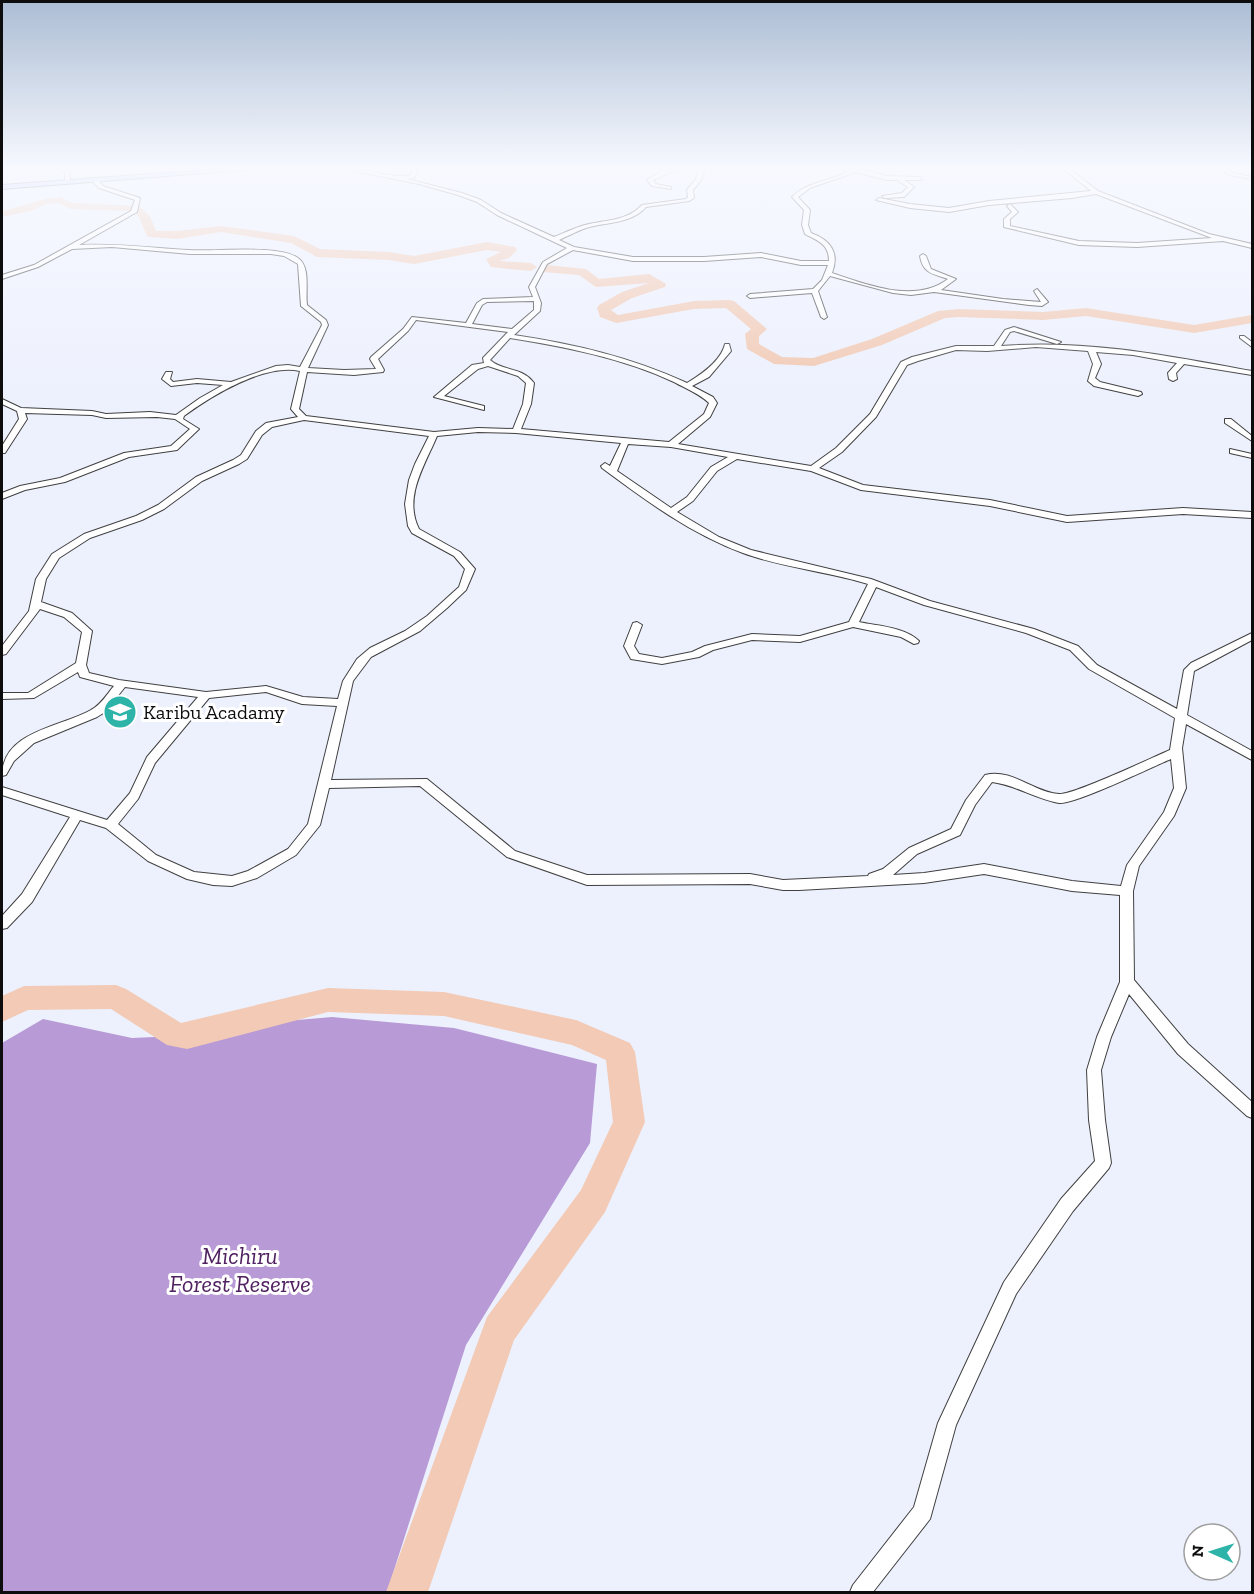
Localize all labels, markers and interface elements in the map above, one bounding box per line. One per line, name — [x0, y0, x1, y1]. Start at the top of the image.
school or university icon: Karibu Acadamy — [102, 694, 138, 730]
place label: Karibu Acadamy — [143, 700, 285, 724]
park label: Michiru Forest Reserve — [169, 1241, 311, 1298]
north arrow — [1182, 1522, 1242, 1582]
text: N — [1188, 1545, 1207, 1558]

